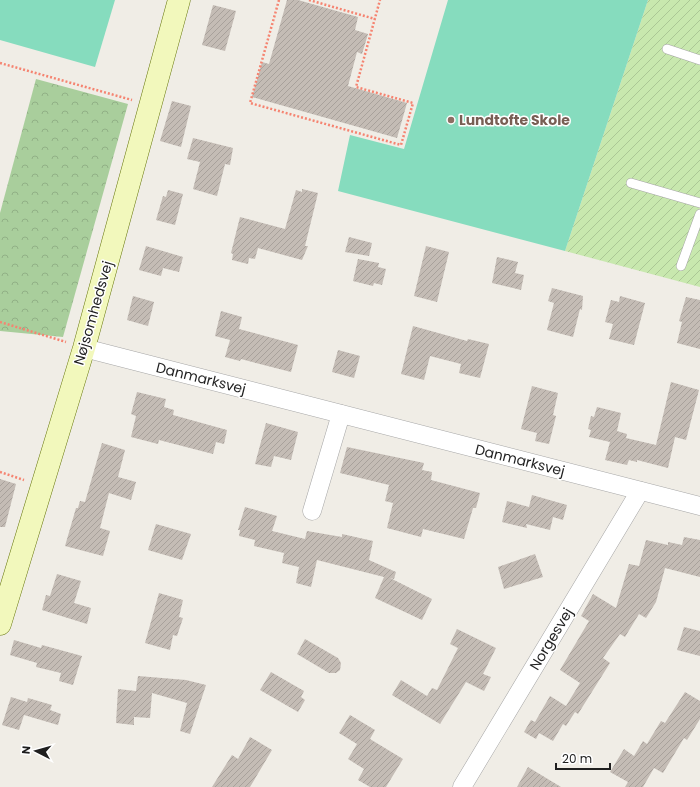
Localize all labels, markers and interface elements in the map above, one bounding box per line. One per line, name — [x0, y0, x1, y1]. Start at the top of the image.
place label: Lundtofte Skole — [459, 110, 570, 130]
marker: Lundtofte Skole — [446, 115, 456, 125]
street label: Nøjsomhedsvej — [69, 259, 117, 367]
street label: Danmarksvej — [154, 357, 248, 399]
street label: Danmarksvej — [473, 439, 567, 481]
street label: Norgesvej — [525, 604, 577, 674]
north arrow — [16, 731, 56, 771]
text: N — [18, 745, 34, 755]
scale bar — [556, 745, 610, 771]
text: 20 m — [562, 750, 592, 767]

